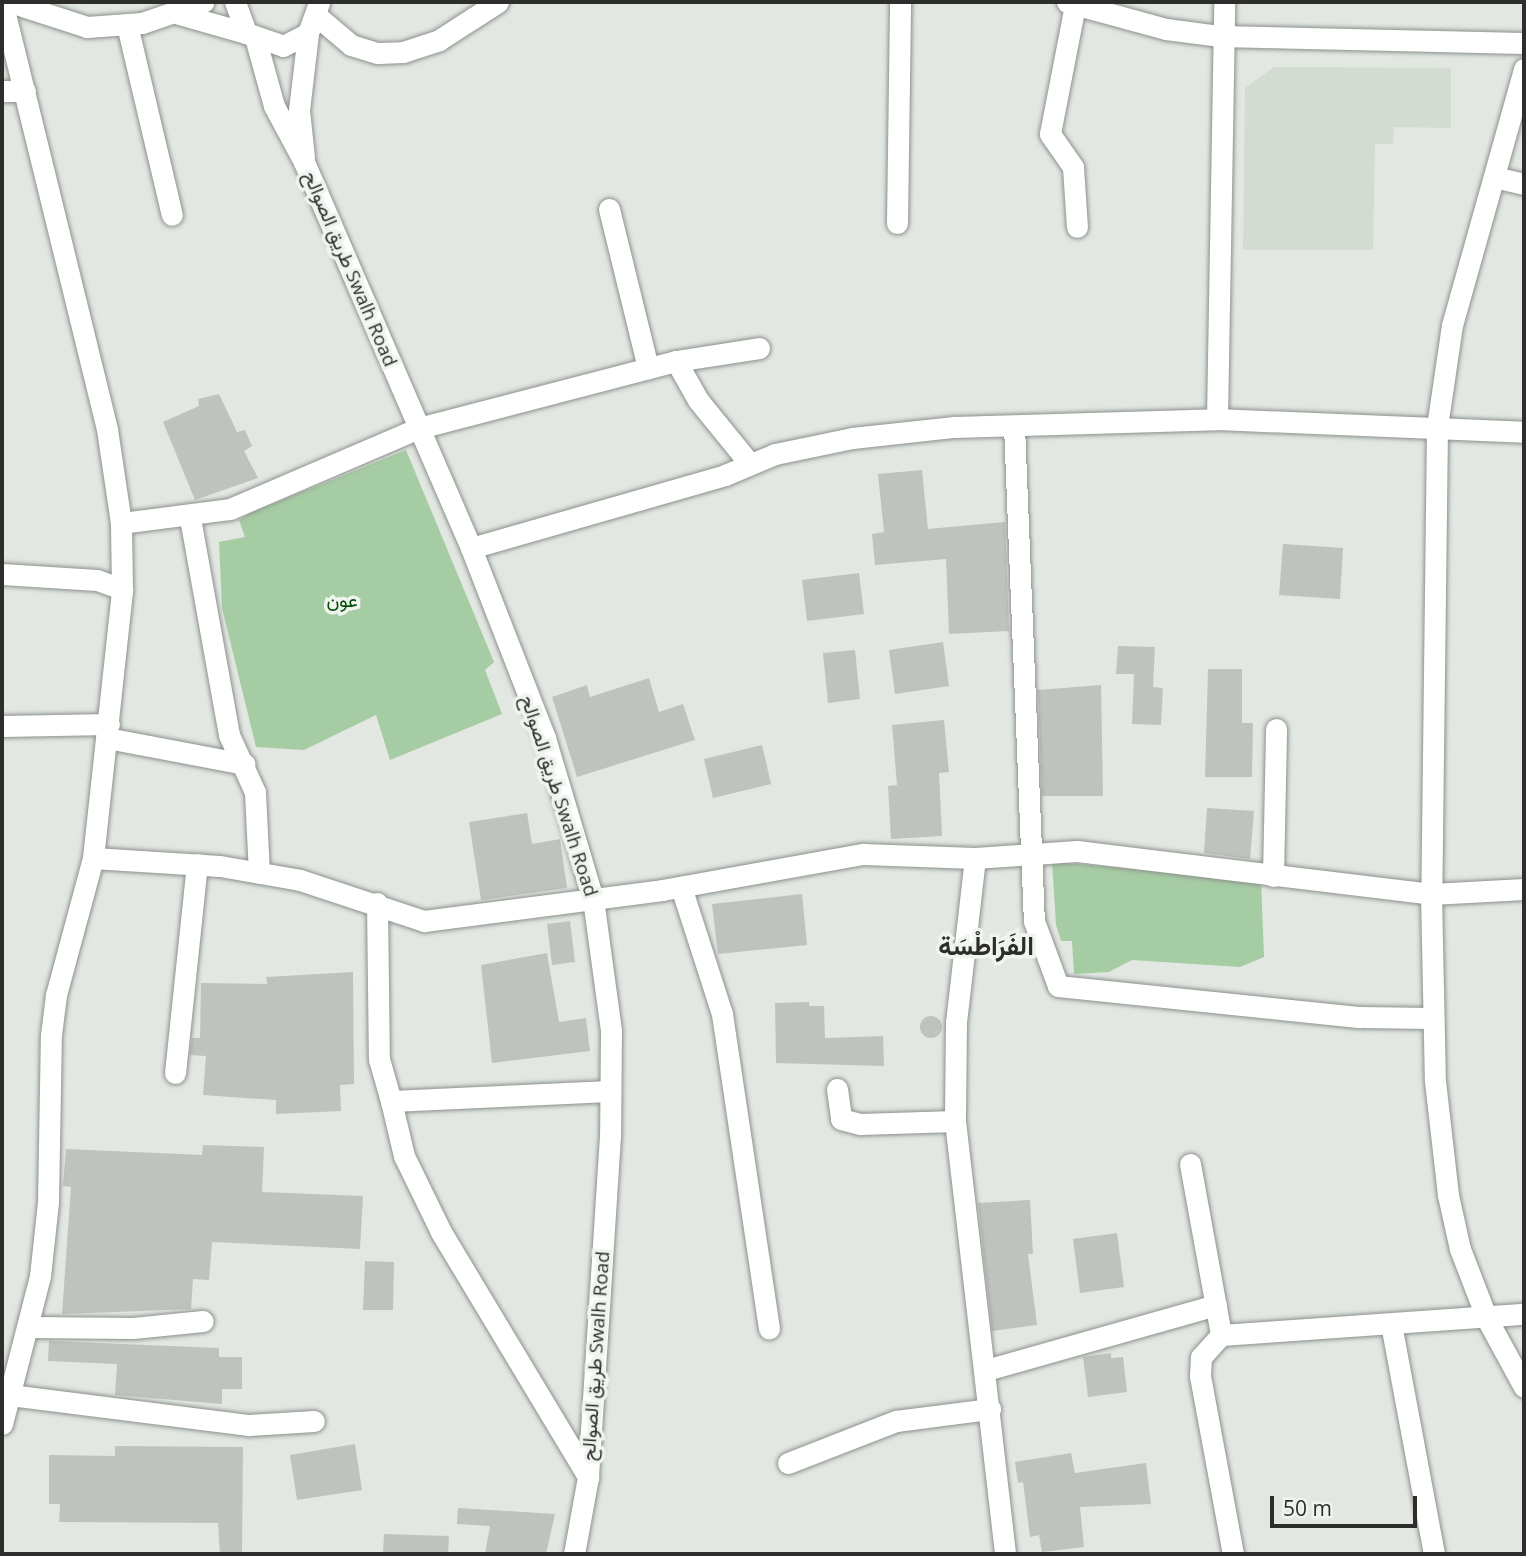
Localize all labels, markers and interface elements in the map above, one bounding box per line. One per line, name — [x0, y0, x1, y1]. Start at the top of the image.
street label: طريق الصوالح Swalh Road — [298, 168, 402, 370]
park label: عون — [326, 590, 358, 612]
street label: طريق الصوالح Swalh Road — [516, 693, 602, 899]
district label: الفَرَاطْسَة — [938, 930, 1034, 962]
street label: طريق الصوالح Swalh Road — [577, 1250, 615, 1462]
scale bar — [1274, 1482, 1421, 1526]
text: 50 m — [1283, 1494, 1332, 1522]

